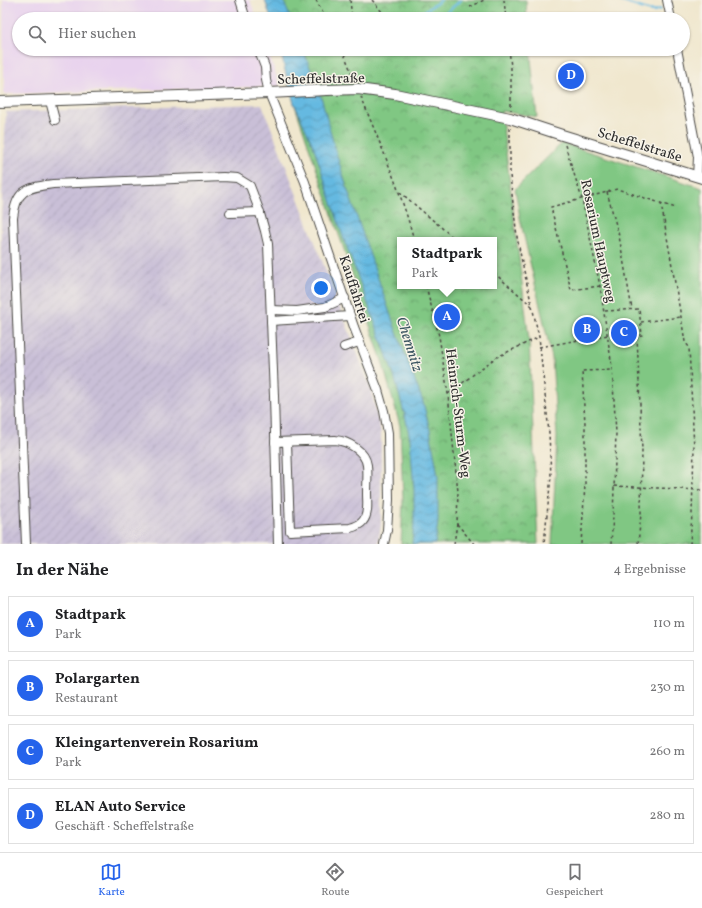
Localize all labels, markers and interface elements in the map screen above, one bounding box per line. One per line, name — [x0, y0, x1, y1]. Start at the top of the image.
search box — [12, 12, 690, 56]
icon: search — [26, 23, 48, 45]
text: Hier suchen — [58, 24, 136, 45]
pin: D — [558, 61, 584, 91]
street label: Scheffelstraße — [277, 69, 365, 90]
street label: Scheffelstraße — [595, 124, 685, 167]
street label: Rosarium Hauptweg — [575, 178, 620, 305]
popup — [397, 237, 497, 289]
text: Stadtpark — [412, 244, 482, 265]
street label: Kauffahrtei — [334, 253, 373, 326]
text: Park — [412, 265, 438, 283]
your location — [311, 278, 331, 298]
pin: A — [434, 302, 460, 332]
water label: Chemnitz — [390, 314, 427, 374]
pin: B — [574, 315, 600, 345]
pin: C — [611, 318, 637, 348]
street label: Heinrich-Sturm-Weg — [440, 347, 475, 479]
text: In der Nähe — [16, 559, 109, 582]
text: 4 Ergebnisse — [613, 561, 686, 579]
text: Stadtpark — [55, 605, 126, 626]
text: A — [25, 615, 35, 633]
text: 110 m — [653, 615, 685, 633]
text: Park — [55, 626, 82, 644]
text: Polargarten — [55, 669, 140, 690]
text: B — [26, 679, 34, 697]
text: 230 m — [650, 679, 685, 697]
text: Restaurant — [55, 690, 118, 708]
text: Kleingartenverein Rosarium — [55, 733, 259, 754]
text: C — [26, 743, 34, 761]
text: 260 m — [650, 743, 685, 761]
text: Park — [55, 754, 82, 772]
text: ELAN Auto Service — [55, 797, 186, 818]
text: D — [25, 807, 35, 825]
text: 280 m — [649, 807, 685, 825]
text: Geschäft · Scheffelstraße — [55, 818, 194, 836]
tab: Karte — [98, 861, 125, 900]
tab: Route — [321, 861, 350, 900]
tab: Gespeichert — [546, 861, 604, 900]

